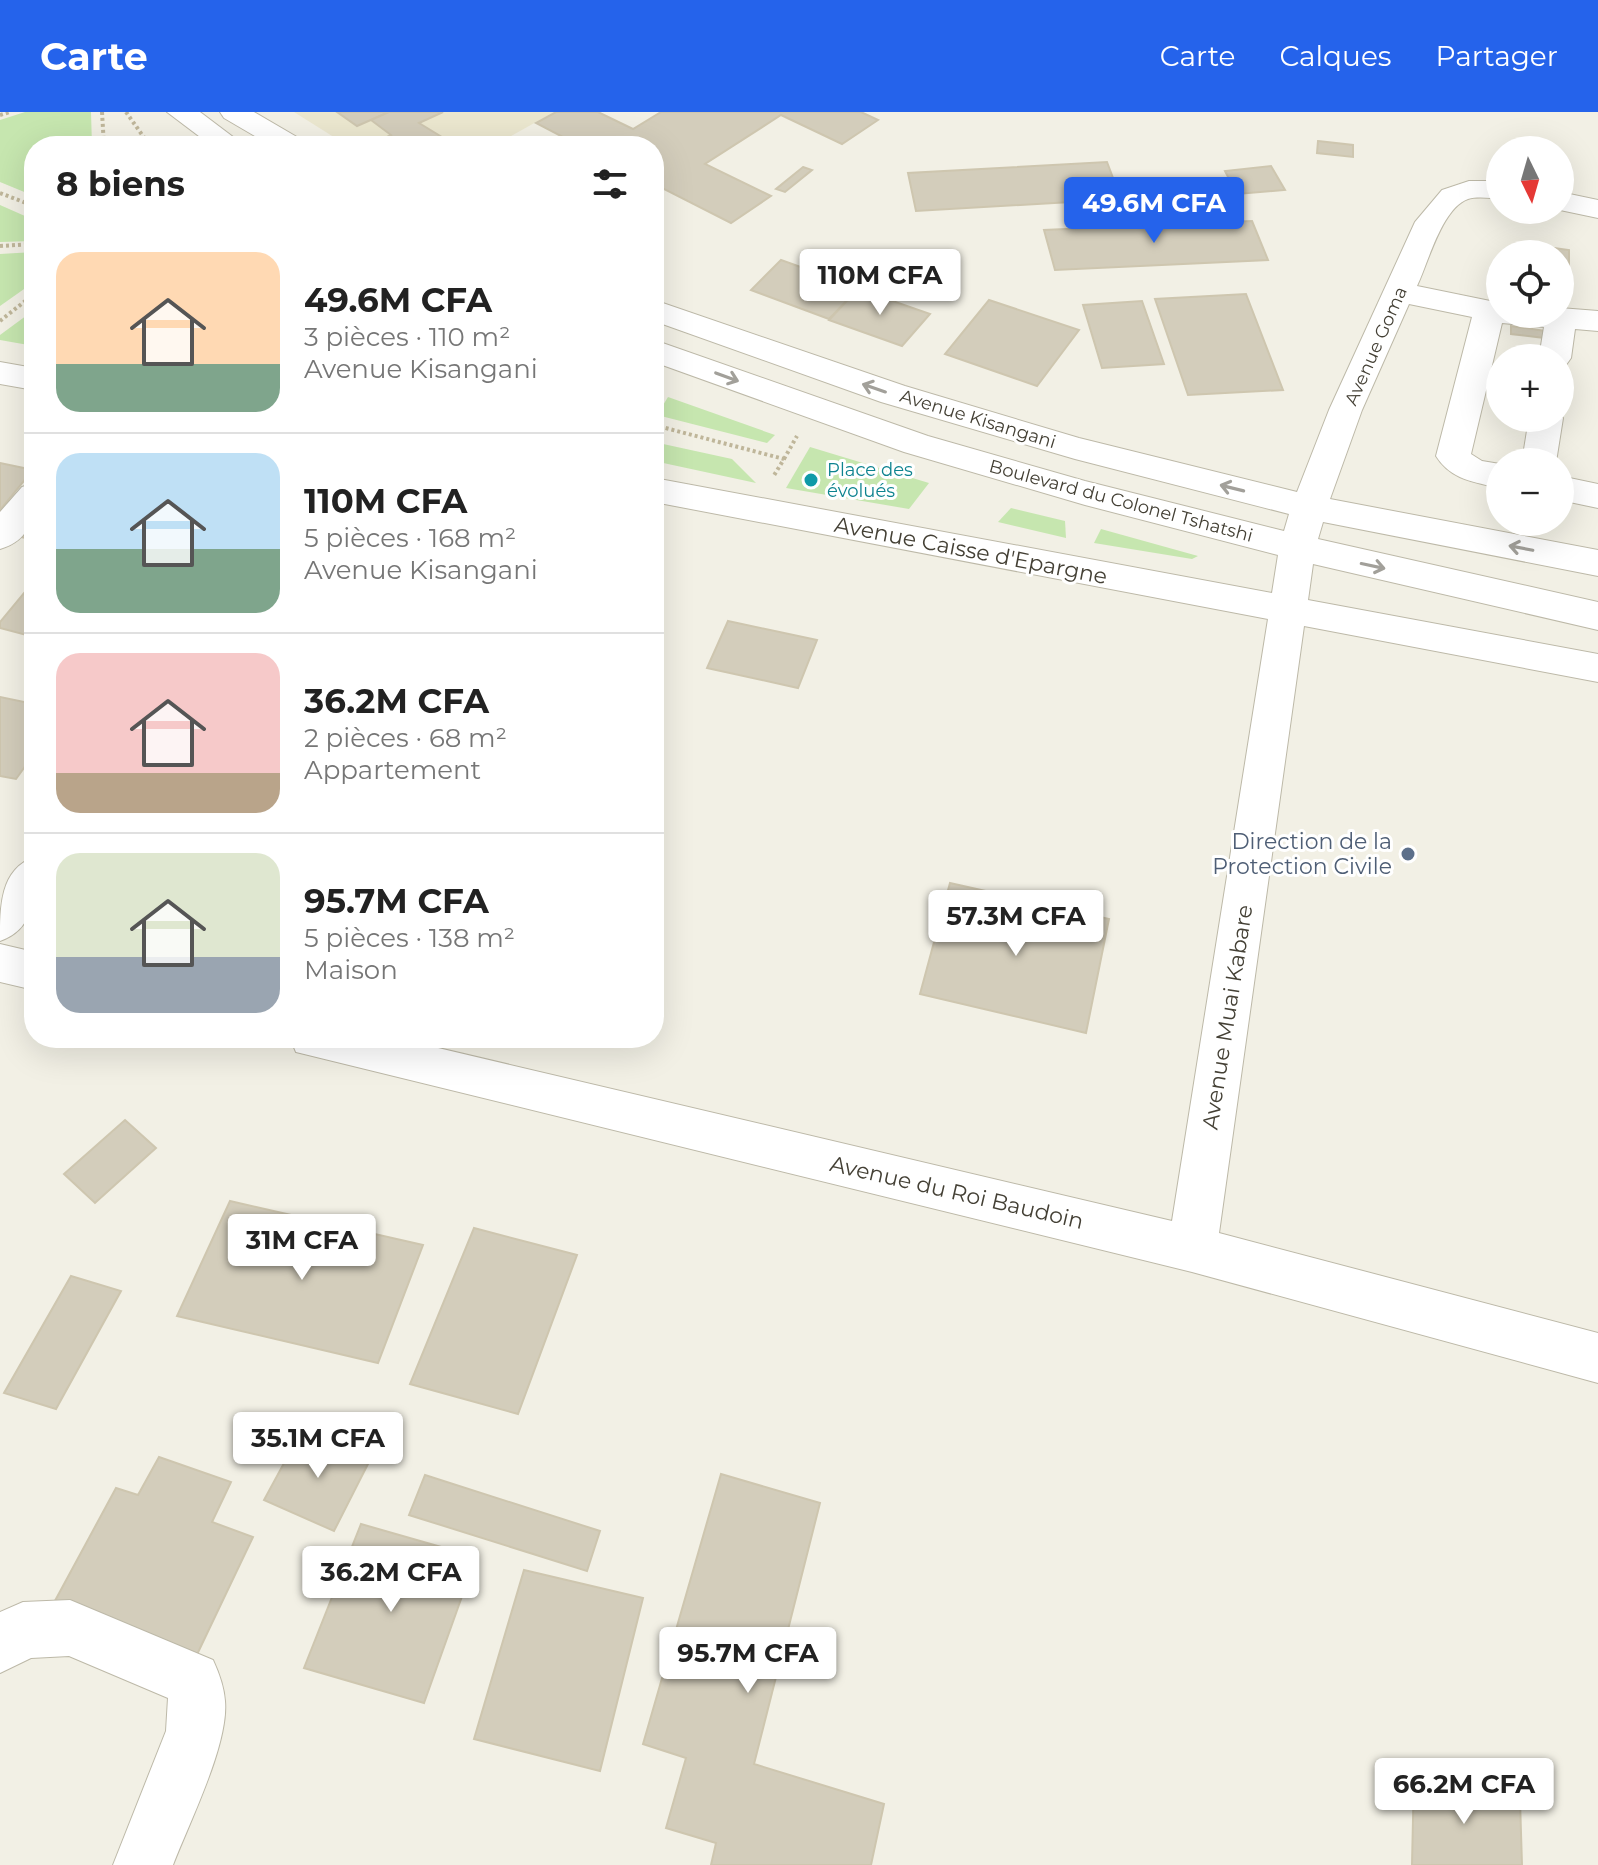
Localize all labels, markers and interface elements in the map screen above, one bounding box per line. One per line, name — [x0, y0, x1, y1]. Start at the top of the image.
text: Carte — [40, 33, 148, 80]
text: Carte — [1160, 39, 1235, 73]
text: Calques — [1279, 39, 1391, 73]
text: Partager — [1435, 39, 1558, 73]
north arrow — [1486, 136, 1574, 224]
map controls — [1486, 136, 1574, 536]
icon: filters — [588, 162, 632, 206]
text: 8 biens — [56, 163, 185, 205]
pin: 49.6M CFA — [1062, 177, 1246, 245]
text: 49.6M CFA — [1082, 187, 1226, 219]
button: locate — [1486, 240, 1574, 328]
pin: 110M CFA — [797, 249, 963, 317]
text: 110M CFA — [818, 259, 942, 291]
text: 49.6M CFA — [304, 279, 492, 321]
street label: Avenue Goma — [1340, 283, 1412, 409]
icon: home — [120, 284, 216, 380]
text: 3 pièces · 110 m² — [304, 321, 510, 353]
button: + — [1486, 344, 1574, 432]
text: Avenue Kisangani — [304, 353, 538, 385]
one-way arrow — [714, 371, 739, 385]
one-way arrow — [862, 379, 887, 394]
street label: Avenue Kisangani — [897, 385, 1059, 453]
button: − — [1486, 448, 1574, 536]
street label: Boulevard du Colonel Tshatshi — [987, 455, 1255, 547]
place label: Place des évolués — [827, 459, 913, 502]
marker: Place des évolués — [802, 471, 820, 489]
text: 110M CFA — [304, 480, 467, 522]
one-way arrow — [1220, 480, 1246, 495]
icon: home — [120, 485, 216, 581]
street label: Avenue Caisse d'Epargne — [832, 511, 1110, 590]
text: 5 pièces · 168 m² — [304, 522, 516, 554]
one-way arrow — [1509, 540, 1535, 555]
text: Avenue Kisangani — [304, 554, 538, 586]
one-way arrow — [1360, 559, 1385, 574]
text: 36.2M CFA — [304, 680, 489, 722]
icon: home — [120, 685, 216, 781]
text: 2 pièces · 68 m² — [304, 722, 507, 754]
text: Appartement — [304, 754, 481, 786]
place label: Direction de la Protection Civile — [1212, 828, 1392, 880]
marker: Direction de la Protection Civile — [1399, 845, 1417, 863]
text: 95.7M CFA — [304, 880, 489, 922]
icon: home — [120, 885, 216, 981]
pin: 57.3M CFA — [924, 890, 1108, 958]
text: 57.3M CFA — [946, 900, 1086, 932]
street label: Avenue Muai Kabare — [1196, 903, 1259, 1131]
text: 5 pièces · 138 m² — [304, 922, 515, 954]
text: Maison — [304, 954, 398, 986]
street label: Avenue du Roi Baudoin — [827, 1150, 1086, 1235]
pin: 31M CFA — [228, 1214, 376, 1282]
text: 31M CFA — [246, 1224, 358, 1256]
pin: 35.1M CFA — [226, 1412, 410, 1480]
text: 35.1M CFA — [251, 1422, 385, 1454]
pin: 36.2M CFA — [299, 1546, 483, 1614]
text: 36.2M CFA — [320, 1556, 462, 1588]
pin: 95.7M CFA — [656, 1627, 840, 1695]
text: 95.7M CFA — [677, 1637, 819, 1669]
pin: 66.2M CFA — [1372, 1758, 1556, 1826]
text: 66.2M CFA — [1393, 1768, 1535, 1800]

